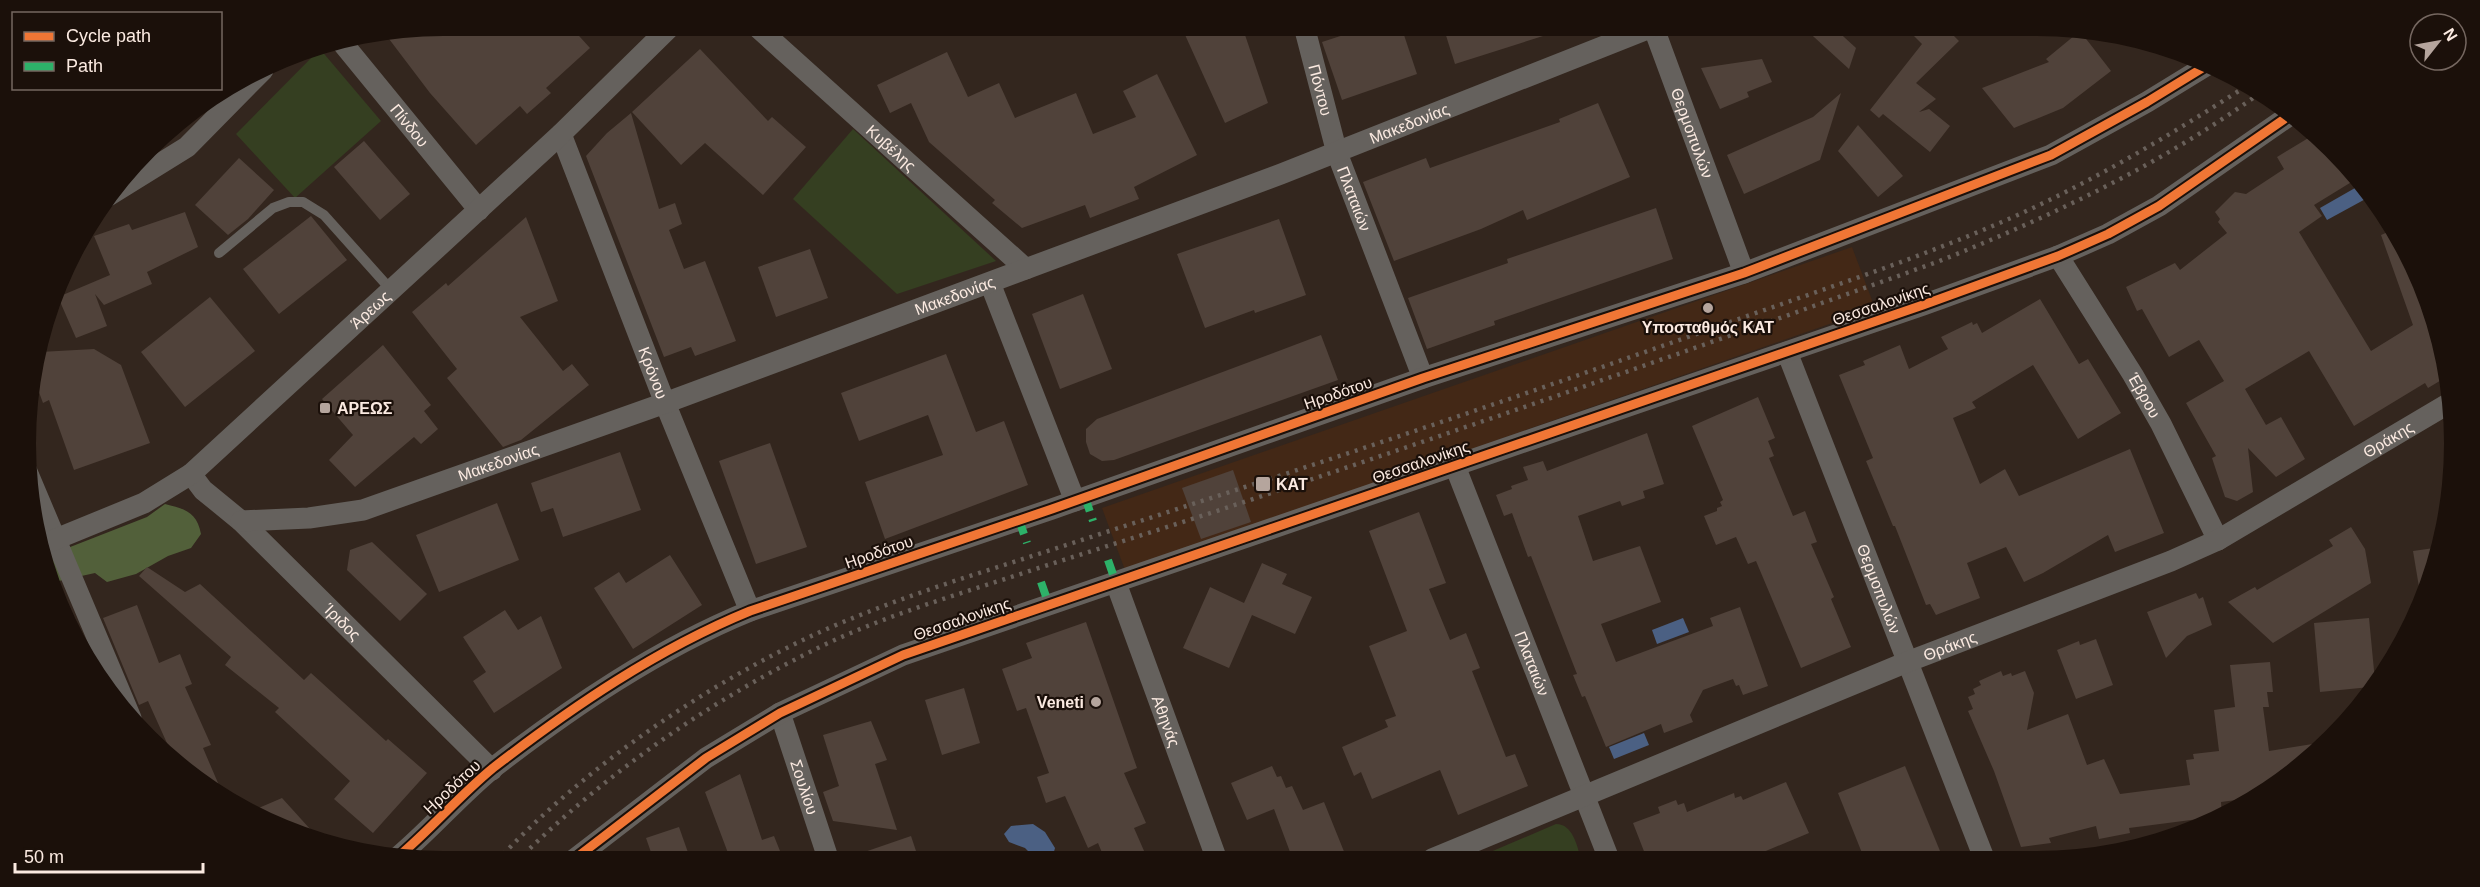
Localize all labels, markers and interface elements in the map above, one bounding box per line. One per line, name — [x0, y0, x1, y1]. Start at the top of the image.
legend — [12, 12, 222, 90]
north arrow — [2408, 12, 2468, 72]
text: N — [2440, 25, 2461, 44]
text: Cycle path — [66, 26, 151, 46]
text: Path — [66, 56, 103, 76]
street label: Πόντου — [1306, 62, 1335, 117]
street label: Θερμοπυλών — [1668, 86, 1717, 180]
street label: Μακεδονίας — [1367, 100, 1452, 147]
street label: Πίνδου — [387, 101, 432, 150]
street label: Κυβέλης — [863, 121, 920, 174]
street label: Πλαταιών — [1334, 164, 1374, 233]
street label: Μακεδονίας — [912, 273, 997, 318]
street label: Θεσσαλονίκης — [1830, 279, 1932, 329]
street label: Άρεως — [347, 287, 393, 332]
marker: Υποσταθμός ΚΑΤ — [1701, 301, 1715, 315]
place label: Υποσταθμός ΚΑΤ — [1642, 319, 1774, 337]
street label: Κρόνου — [636, 344, 671, 401]
street label: Έβρου — [2125, 369, 2164, 421]
street label: Ηροδότου — [1302, 373, 1374, 413]
place label: ΑΡΕΩΣ — [337, 400, 393, 417]
marker: ΑΡΕΩΣ — [318, 401, 332, 415]
street label: Θράκης — [2360, 418, 2416, 461]
street label: Θεσσαλονίκης — [1370, 437, 1472, 487]
street label: Μακεδονίας — [456, 440, 541, 484]
marker: KAT — [1254, 475, 1272, 493]
place label: KAT — [1276, 476, 1308, 493]
street label: Ηροδότου — [843, 532, 915, 572]
street label: Θερμοπυλών — [1854, 542, 1904, 636]
street label: Θεσσαλονίκης — [911, 594, 1013, 644]
street label: Ίριδος — [320, 599, 364, 644]
street label: Θράκης — [1921, 628, 1979, 663]
street label: Πλαταιών — [1512, 629, 1553, 698]
street label: Αθηνάς — [1149, 693, 1184, 749]
place label: Veneti — [1037, 694, 1084, 711]
marker: Veneti — [1089, 695, 1103, 709]
street label: Ηροδότου — [420, 757, 484, 817]
street label: Σουλίου — [788, 757, 822, 817]
scale bar — [15, 836, 202, 874]
text: 50 m — [24, 847, 64, 867]

